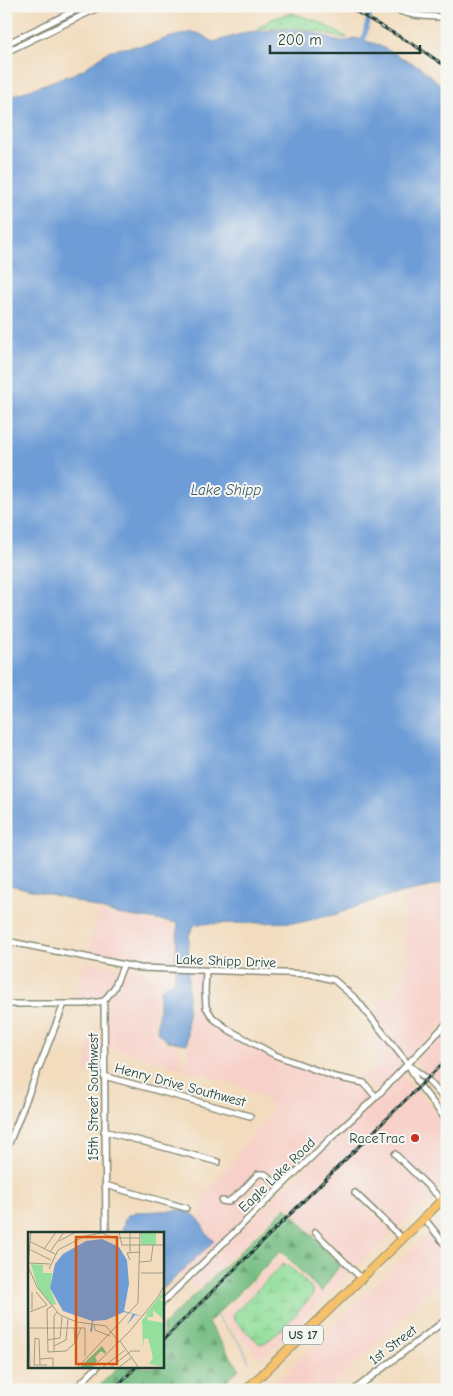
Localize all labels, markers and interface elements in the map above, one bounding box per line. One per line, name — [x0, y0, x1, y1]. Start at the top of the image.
scale bar — [270, 22, 420, 54]
text: 200 m — [278, 31, 322, 49]
water label: Lake Shipp — [191, 481, 261, 499]
street label: Lake Shipp Drive — [176, 951, 276, 971]
street label: 15th Street Southwest — [85, 1032, 102, 1161]
street label: Henry Drive Southwest — [113, 1059, 248, 1111]
place label: RaceTrac — [349, 1130, 405, 1147]
marker: RaceTrac — [409, 1132, 421, 1144]
street label: Eagle Lake Road — [235, 1134, 319, 1216]
inset map — [28, 1232, 164, 1368]
street label: 1st Street — [366, 1321, 421, 1368]
road number: US 17 — [283, 1326, 323, 1344]

